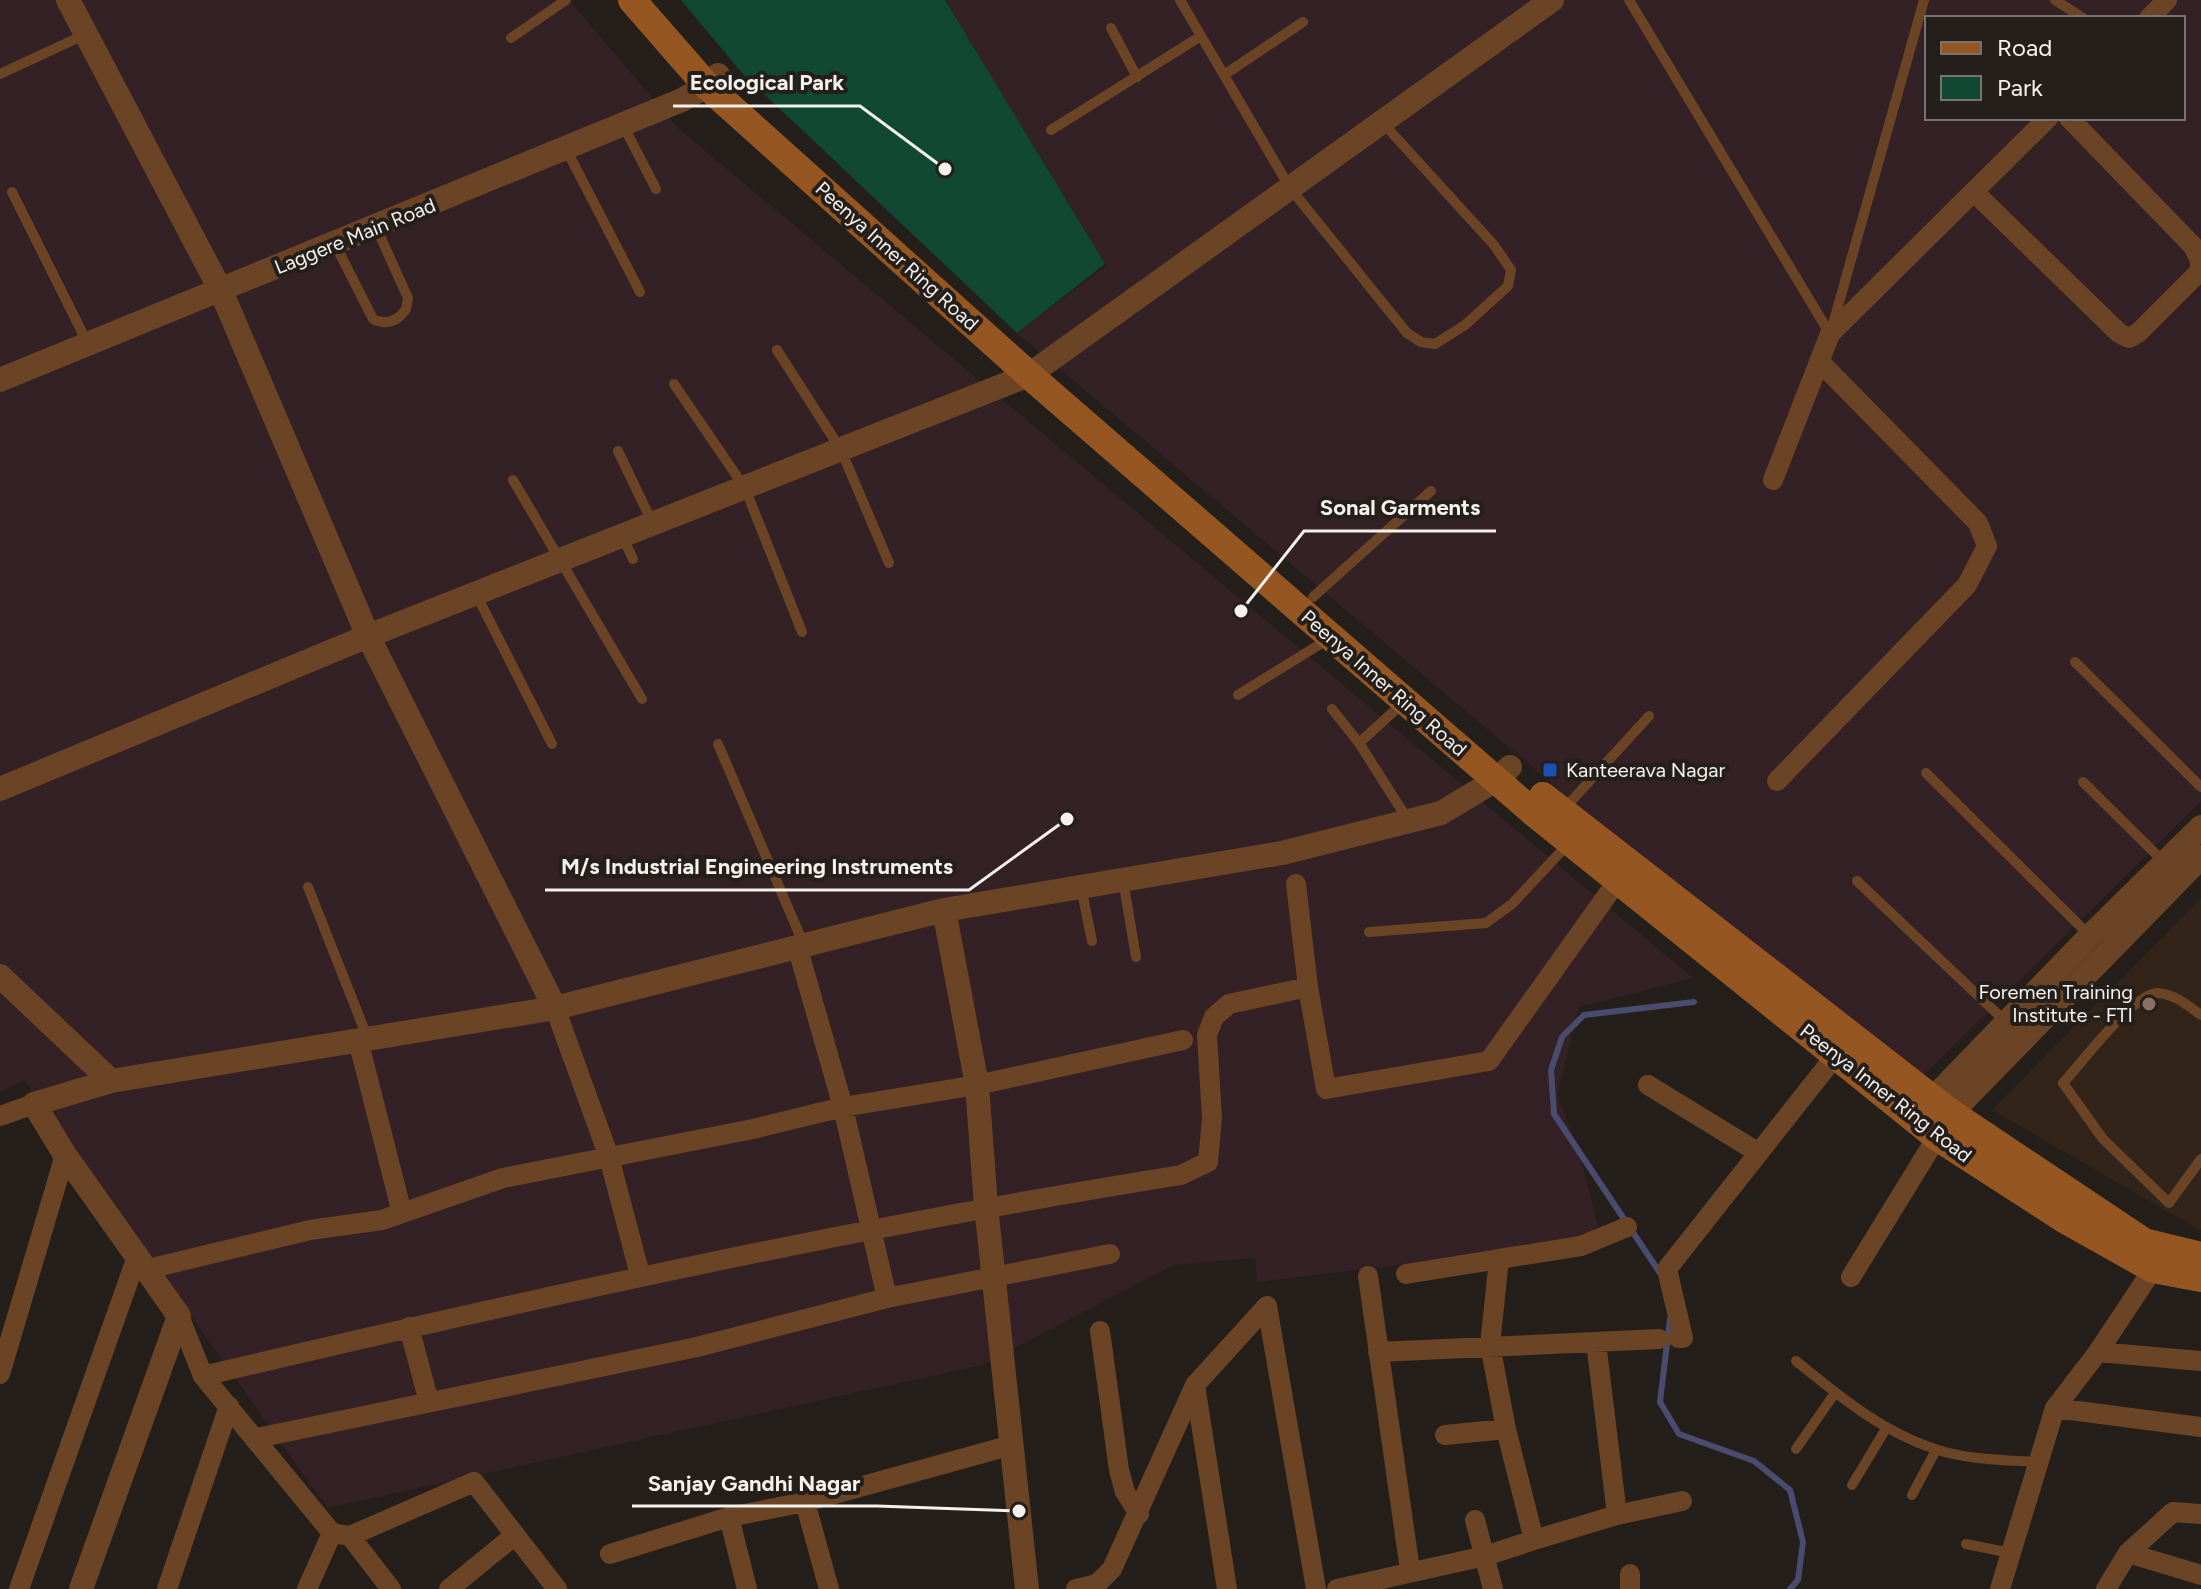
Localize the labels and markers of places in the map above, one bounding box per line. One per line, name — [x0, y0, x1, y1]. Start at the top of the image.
callout: Ecological Park — [673, 60, 860, 106]
callout: Sonal Garments — [1304, 485, 1496, 531]
place label: Kanteerava Nagar — [1566, 758, 1725, 782]
marker: Kanteerava Nagar — [1541, 761, 1559, 779]
callout: M/s Industrial Engineering Instruments — [545, 844, 969, 890]
place label: Foremen Training Institute - FTI — [1979, 980, 2133, 1027]
marker: Foremen Training Institute - FTI — [2140, 995, 2158, 1013]
callout: Sanjay Gandhi Nagar — [632, 1460, 877, 1506]

